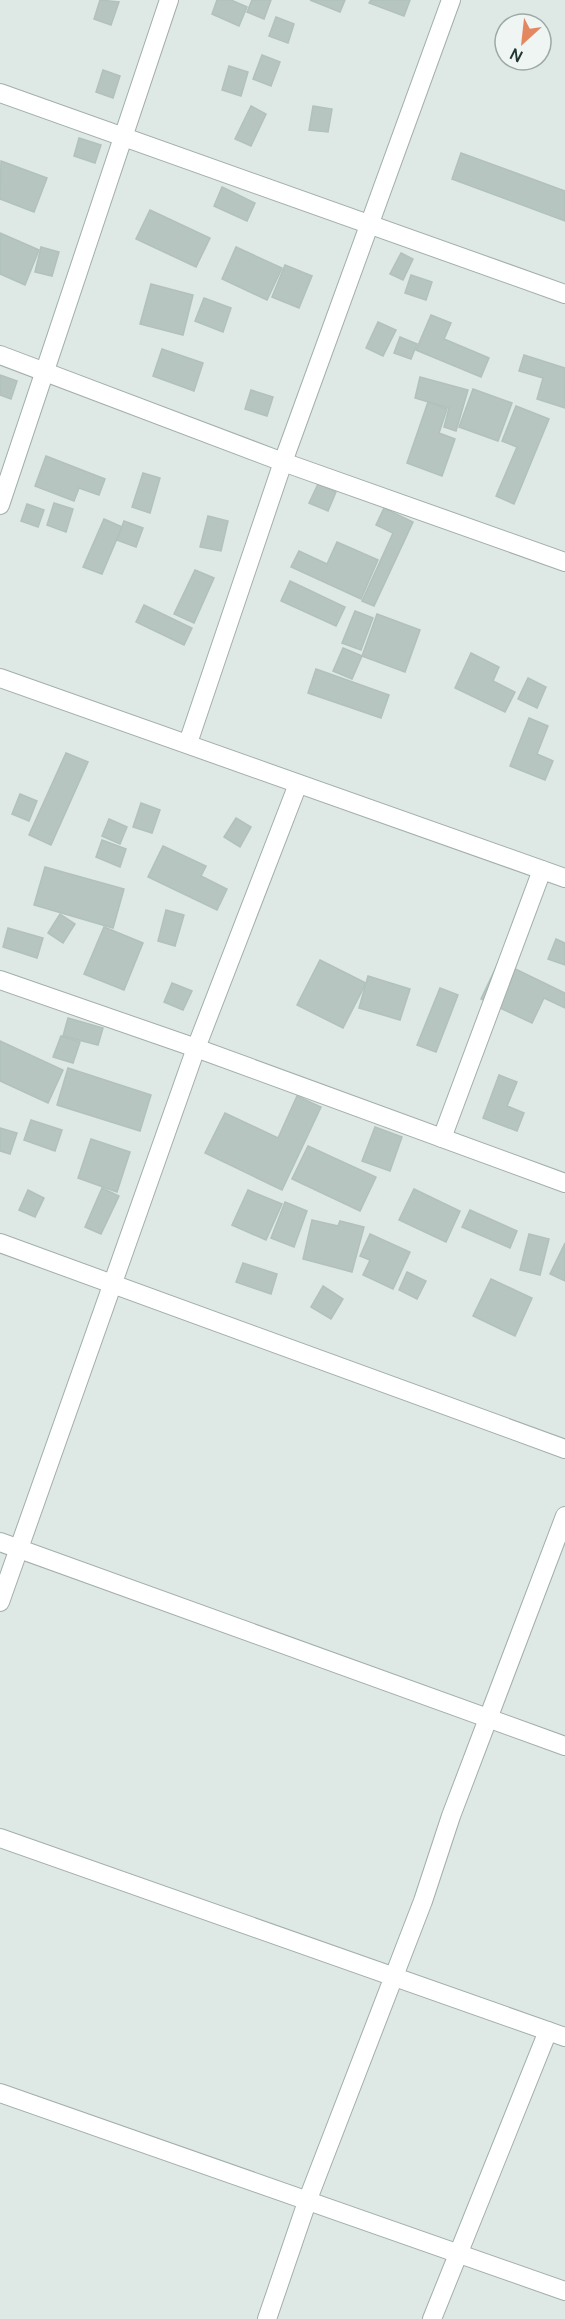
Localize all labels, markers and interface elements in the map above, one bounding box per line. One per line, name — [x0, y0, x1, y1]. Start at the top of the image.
north arrow — [493, 12, 553, 72]
text: N — [506, 43, 526, 68]

